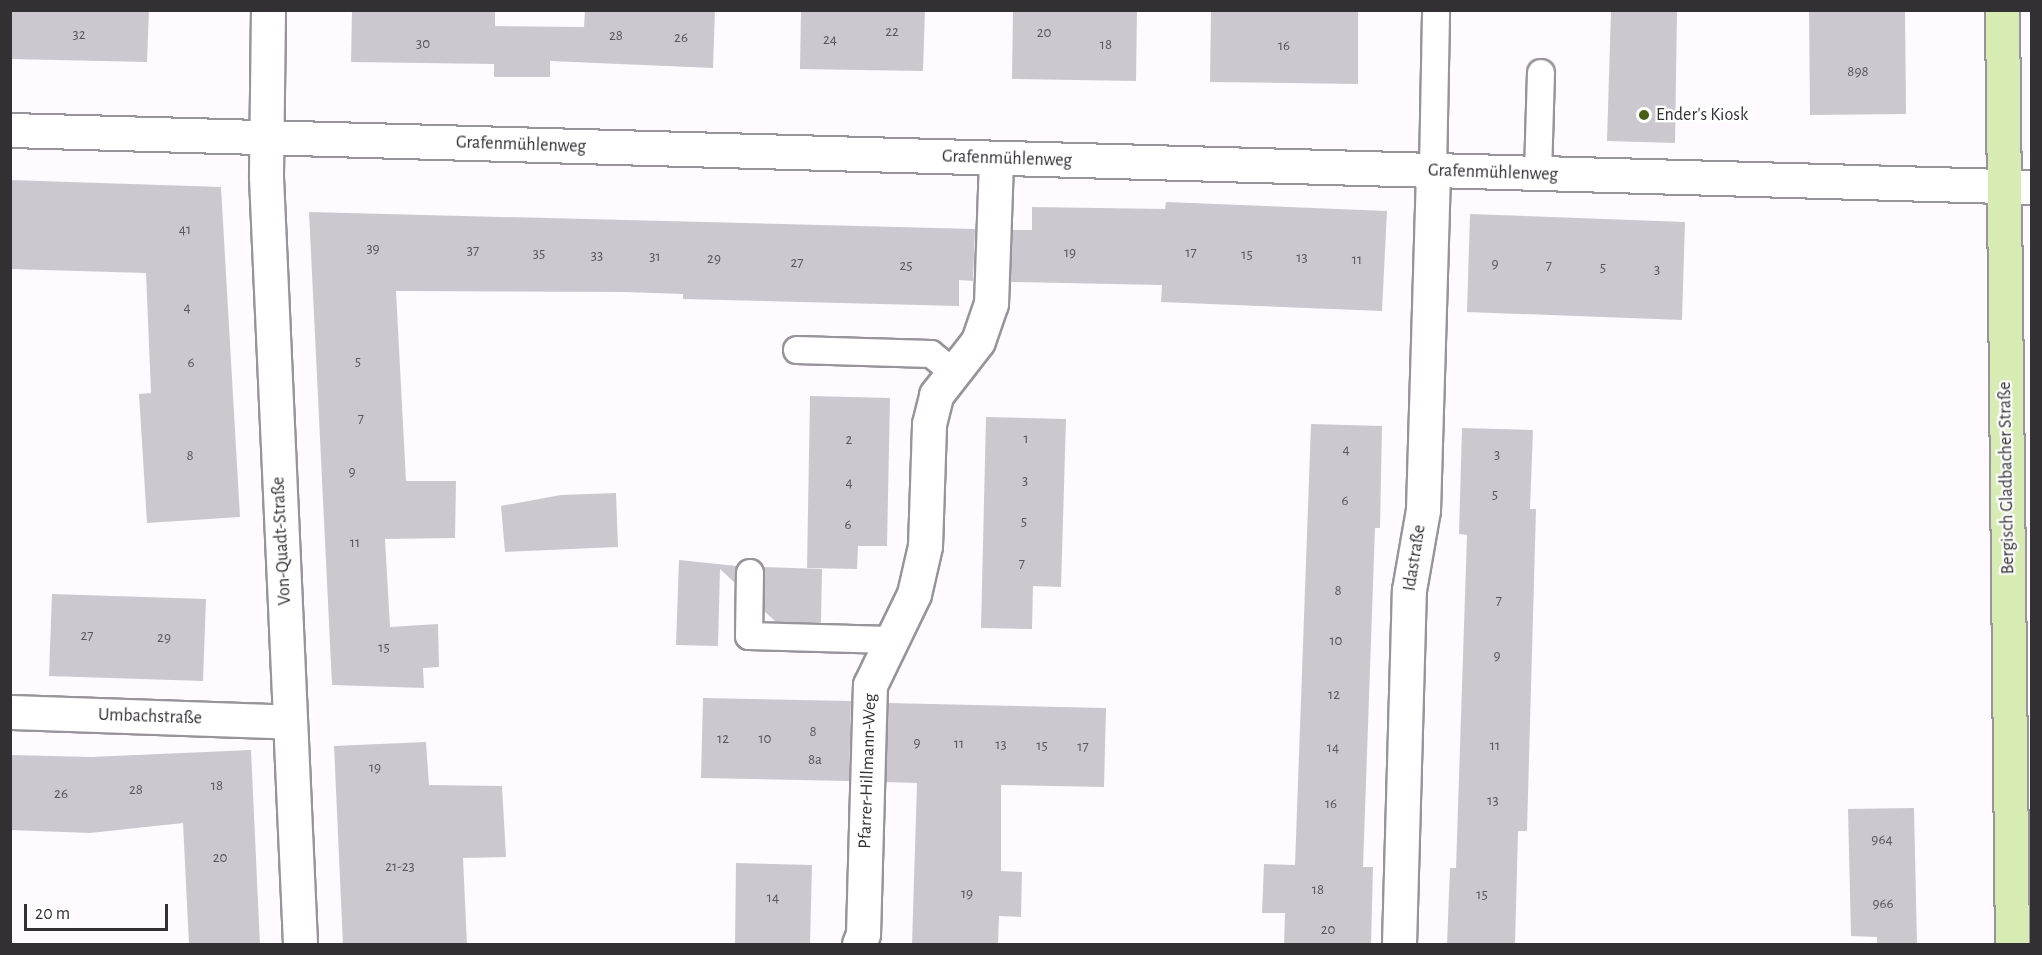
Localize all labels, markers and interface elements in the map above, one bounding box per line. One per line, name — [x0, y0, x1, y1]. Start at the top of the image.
house number: 22 — [885, 23, 899, 41]
house number: 20 — [1037, 24, 1051, 42]
house number: 32 — [72, 26, 86, 44]
house number: 28 — [609, 27, 623, 45]
house number: 26 — [674, 29, 688, 47]
house number: 24 — [823, 31, 837, 49]
house number: 30 — [416, 35, 430, 53]
house number: 18 — [1100, 36, 1112, 54]
house number: 16 — [1278, 37, 1290, 55]
house number: 898 — [1847, 63, 1869, 81]
place label: Ender's Kiosk — [1656, 104, 1748, 126]
marker: Ender's Kiosk — [1637, 108, 1651, 122]
street label: Grafenmühlenweg — [456, 132, 586, 158]
street label: Grafenmühlenweg — [942, 146, 1072, 172]
street label: Grafenmühlenweg — [1428, 160, 1558, 186]
house number: 41 — [179, 221, 191, 239]
house number: 39 — [366, 240, 380, 258]
house number: 37 — [467, 242, 479, 260]
house number: 19 — [1064, 244, 1076, 262]
house number: 17 — [1185, 244, 1197, 262]
house number: 35 — [533, 245, 545, 263]
house number: 15 — [1241, 246, 1253, 264]
house number: 33 — [591, 247, 603, 265]
house number: 31 — [649, 248, 661, 266]
house number: 13 — [1296, 249, 1308, 267]
house number: 29 — [707, 250, 721, 268]
house number: 11 — [1352, 251, 1362, 269]
house number: 27 — [790, 254, 804, 272]
house number: 9 — [1491, 255, 1499, 273]
house number: 25 — [899, 257, 913, 275]
house number: 7 — [1546, 257, 1552, 275]
house number: 5 — [1600, 259, 1606, 277]
house number: 3 — [1654, 261, 1660, 279]
house number: 4 — [183, 299, 191, 317]
house number: 5 — [355, 353, 361, 371]
house number: 6 — [187, 354, 195, 372]
street label: Bergisch Gladbacher Straße — [1995, 381, 2019, 575]
house number: 7 — [358, 410, 364, 428]
house number: 1 — [1023, 430, 1029, 448]
house number: 2 — [846, 431, 852, 449]
house number: 4 — [1342, 441, 1350, 459]
house number: 3 — [1494, 446, 1500, 464]
house number: 8 — [186, 447, 194, 465]
house number: 9 — [348, 463, 356, 481]
house number: 3 — [1022, 472, 1028, 490]
house number: 4 — [845, 474, 853, 492]
street label: Von-Quadt-Straße — [268, 476, 296, 606]
house number: 5 — [1492, 486, 1498, 504]
house number: 6 — [1341, 492, 1349, 510]
house number: 5 — [1021, 513, 1027, 531]
house number: 6 — [844, 516, 852, 534]
street label: Idastraße — [1399, 523, 1431, 593]
house number: 11 — [350, 534, 360, 552]
house number: 7 — [1019, 555, 1025, 573]
house number: 8 — [1334, 582, 1342, 600]
house number: 7 — [1496, 592, 1502, 610]
house number: 27 — [80, 627, 94, 645]
house number: 29 — [157, 629, 171, 647]
house number: 10 — [1329, 632, 1343, 650]
house number: 15 — [378, 639, 390, 657]
house number: 9 — [1493, 647, 1501, 665]
house number: 12 — [1328, 686, 1340, 704]
street label: Pfarrer-Hillmann-Weg — [854, 693, 882, 849]
street label: Umbachstraße — [98, 704, 202, 730]
house number: 8 — [809, 723, 817, 741]
house number: 12 — [717, 730, 729, 748]
house number: 10 — [758, 730, 772, 748]
house number: 9 — [913, 734, 921, 752]
house number: 11 — [954, 735, 964, 753]
house number: 13 — [995, 736, 1007, 754]
house number: 15 — [1036, 737, 1048, 755]
house number: 11 — [1490, 737, 1500, 755]
house number: 17 — [1077, 738, 1089, 756]
house number: 14 — [1327, 739, 1339, 757]
house number: 8a — [808, 751, 822, 769]
house number: 19 — [369, 759, 381, 777]
house number: 18 — [211, 777, 223, 795]
house number: 28 — [129, 781, 143, 799]
house number: 26 — [54, 785, 68, 803]
house number: 13 — [1487, 792, 1499, 810]
house number: 16 — [1325, 795, 1337, 813]
house number: 964 — [1871, 831, 1893, 849]
house number: 20 — [213, 849, 227, 867]
house number: 21-23 — [385, 858, 415, 876]
house number: 18 — [1312, 881, 1324, 899]
house number: 19 — [961, 885, 973, 903]
house number: 15 — [1476, 886, 1488, 904]
house number: 14 — [767, 889, 779, 907]
scale bar — [27, 892, 171, 930]
house number: 966 — [1872, 895, 1894, 913]
text: 20 m — [35, 905, 70, 923]
house number: 20 — [1321, 921, 1335, 939]

